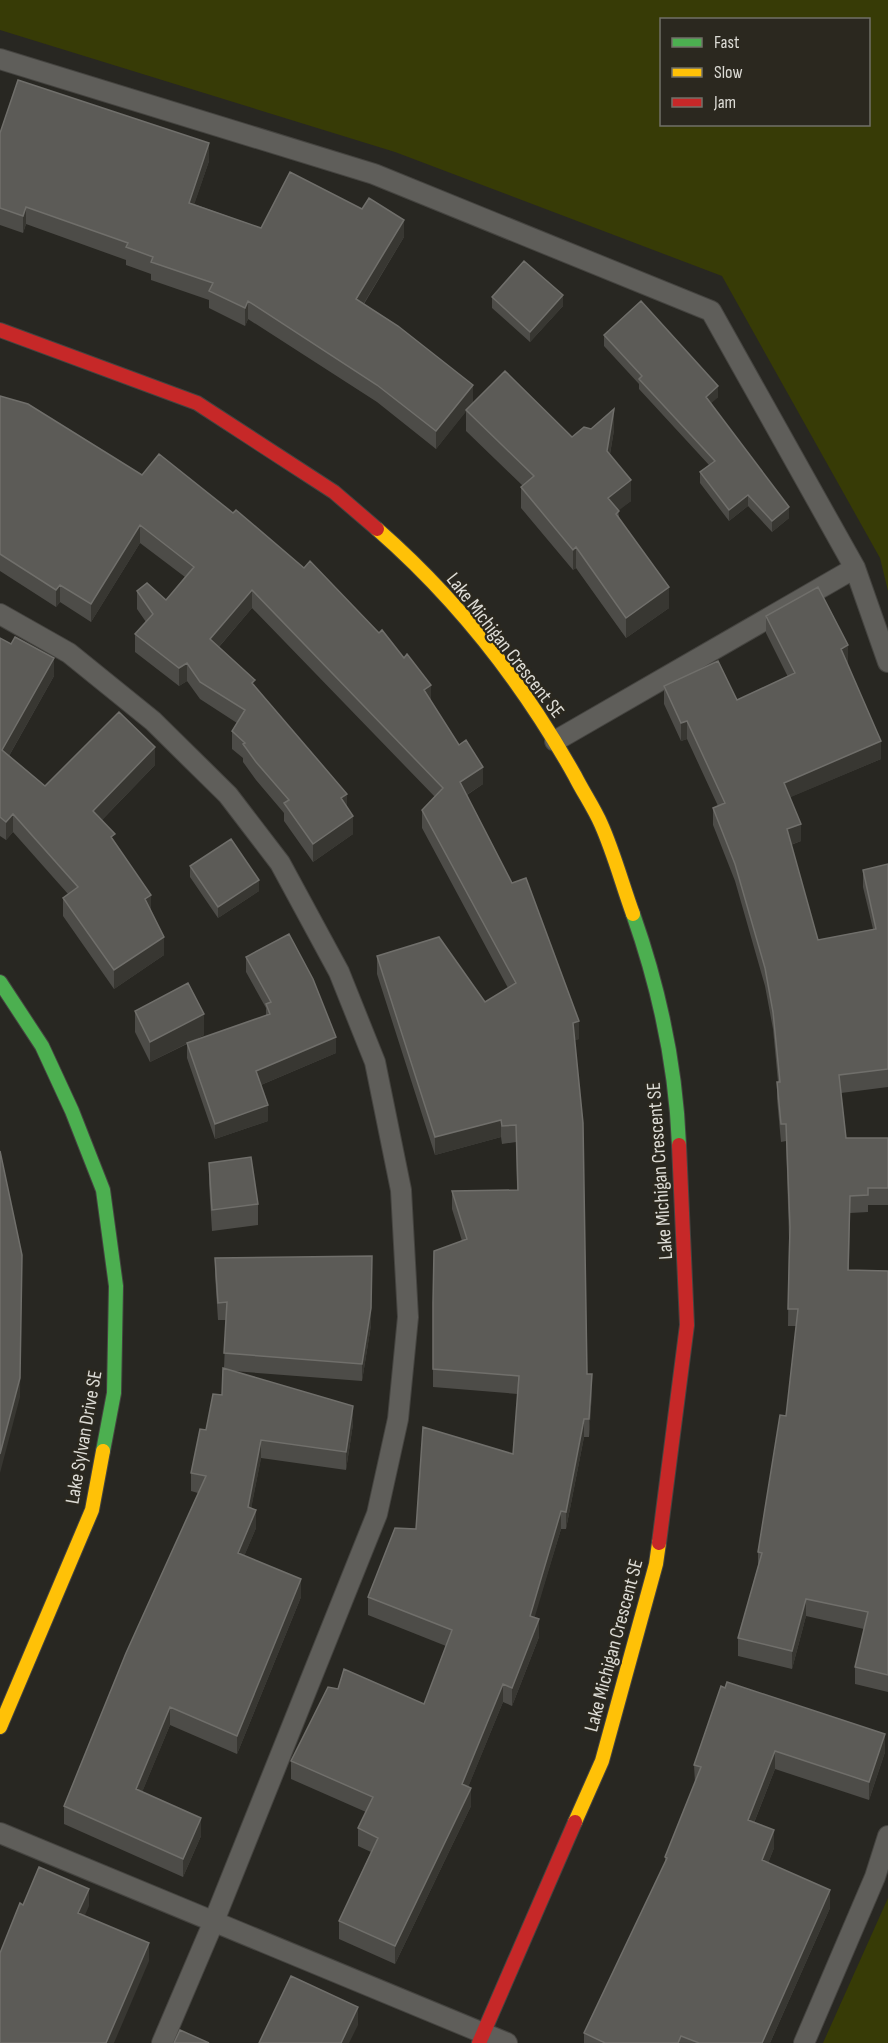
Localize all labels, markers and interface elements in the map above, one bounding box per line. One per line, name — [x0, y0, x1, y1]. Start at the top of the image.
legend — [660, 18, 870, 126]
text: Fast — [714, 32, 740, 53]
text: Slow — [714, 62, 743, 83]
text: Jam — [713, 92, 736, 113]
street label: Lake Michigan Crescent SE — [441, 568, 569, 723]
street label: Lake Michigan Crescent SE — [642, 1081, 678, 1260]
street label: Lake Sylvan Drive SE — [60, 1368, 108, 1506]
street label: Lake Michigan Crescent SE — [579, 1556, 649, 1734]

